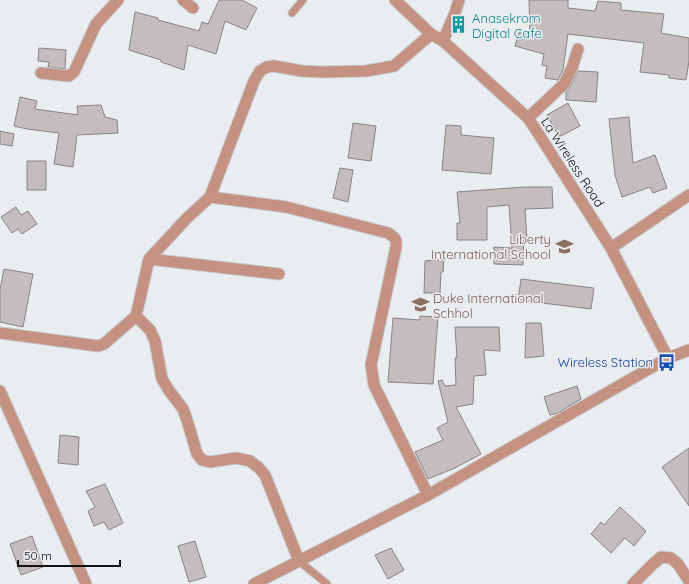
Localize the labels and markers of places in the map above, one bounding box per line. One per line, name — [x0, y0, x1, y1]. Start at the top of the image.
place label: Anasekrom Digital Cafe — [472, 10, 542, 41]
building icon: Anasekrom Digital Cafe — [449, 15, 469, 35]
place label: Liberty International School — [431, 231, 551, 262]
school or university icon: Liberty International School — [554, 236, 574, 256]
place label: Duke International Schhol — [433, 290, 544, 321]
school or university icon: Duke International Schhol — [410, 295, 430, 315]
bus stop icon: Wireless Station — [656, 352, 676, 372]
place label: Wireless Station — [558, 354, 653, 370]

